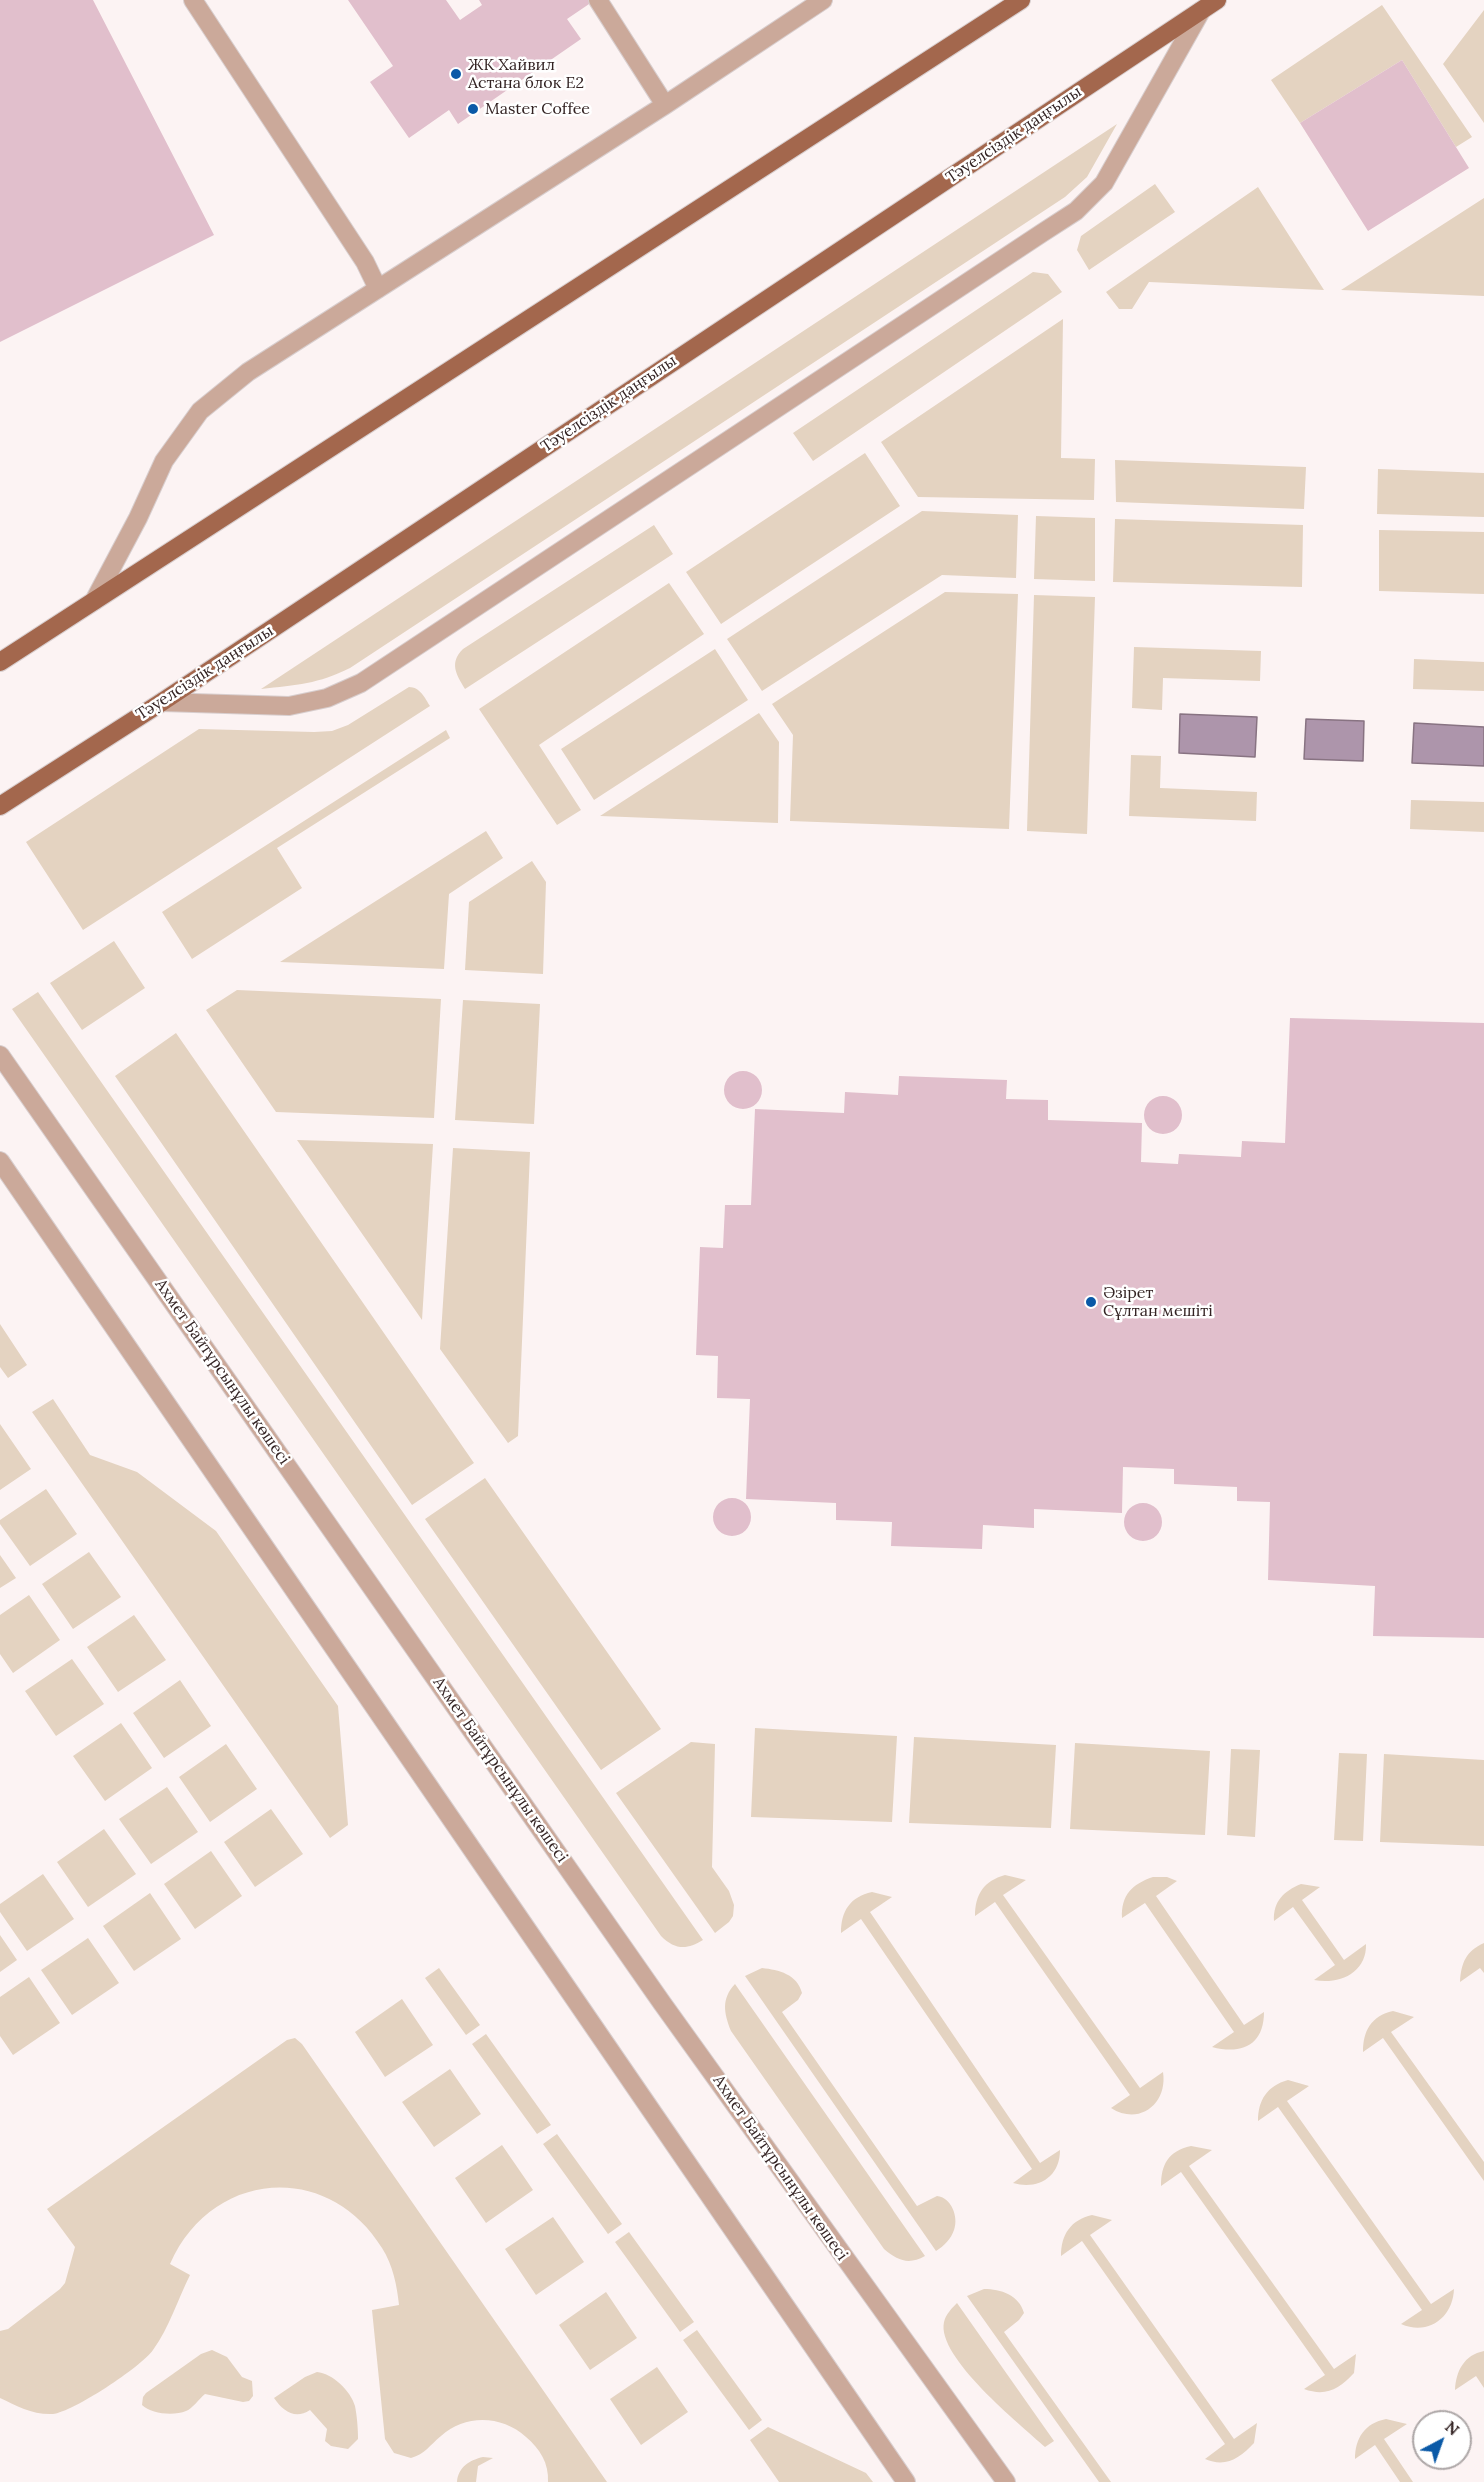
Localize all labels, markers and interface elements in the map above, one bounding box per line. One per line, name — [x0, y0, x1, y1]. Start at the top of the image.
place label: ЖК Хайвил Астана блок E2 — [468, 55, 584, 93]
marker: ЖК Хайвил Астана блок E2 — [449, 67, 463, 81]
street label: Тәуелсіздік даңғылы — [942, 82, 1086, 188]
place label: Master Coffee — [485, 99, 590, 119]
marker: Master Coffee — [466, 102, 480, 116]
street label: Тәуелсіздік даңғылы — [537, 351, 681, 457]
street label: Тәуелсіздік даңғылы — [133, 621, 277, 725]
street label: Ахмет Байтұрсынұлы көшесі — [151, 1276, 293, 1468]
place label: Әзірет Сұлтан мешіті — [1103, 1283, 1213, 1321]
marker: Әзірет Сұлтан мешіті — [1084, 1295, 1098, 1309]
street label: Ахмет Байтұрсынұлы көшесі — [429, 1674, 571, 1866]
street label: Ахмет Байтұрсынұлы көшесі — [709, 2072, 851, 2264]
north arrow — [1412, 2410, 1472, 2470]
text: N — [1441, 2416, 1464, 2440]

